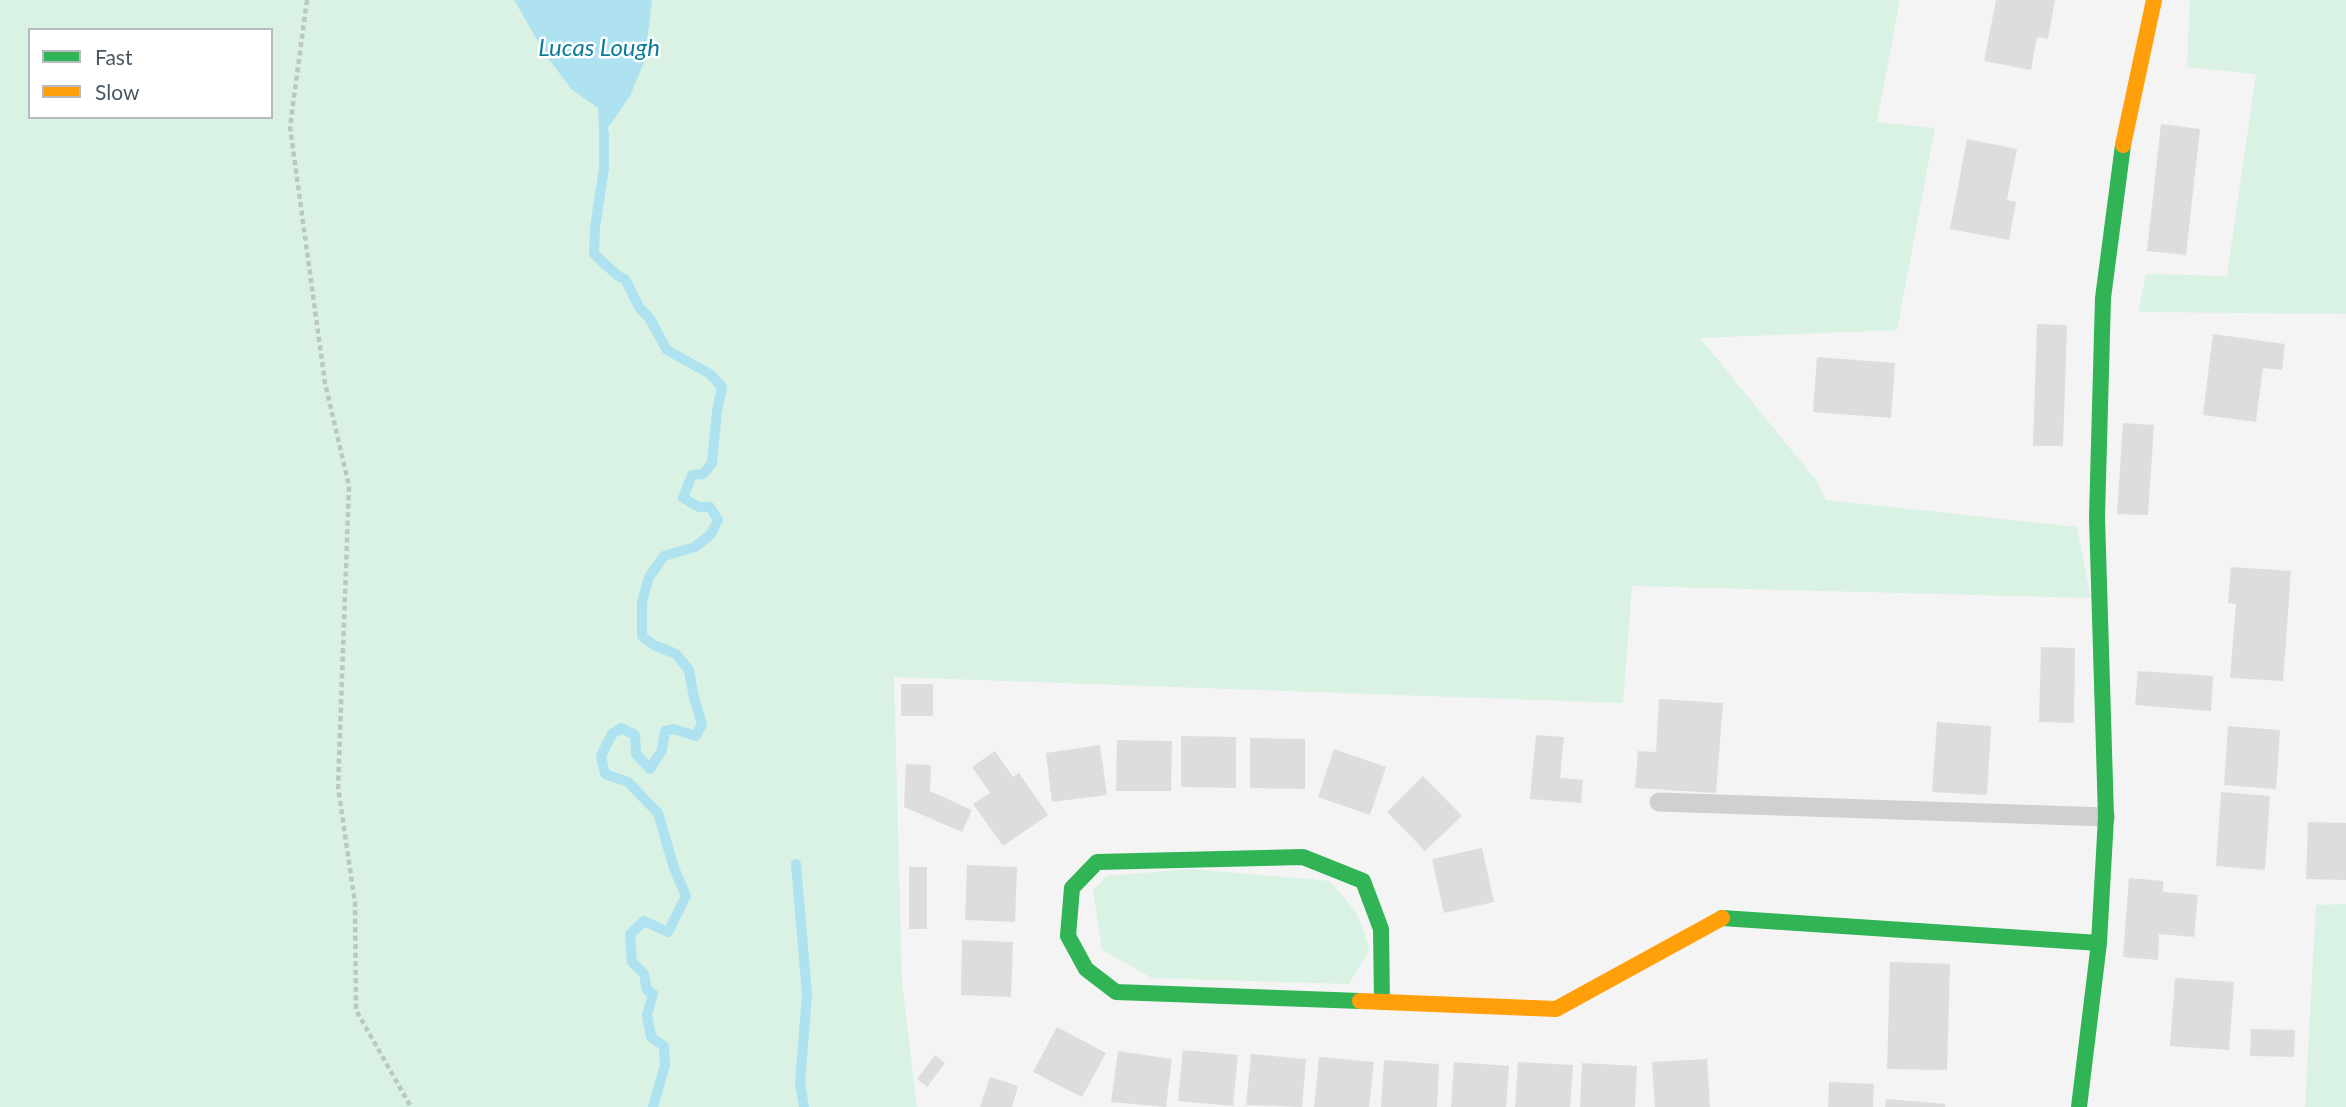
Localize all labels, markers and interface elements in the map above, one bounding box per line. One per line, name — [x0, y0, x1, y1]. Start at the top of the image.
legend — [28, 28, 273, 119]
water label: Lucas Lough — [538, 34, 660, 62]
text: Fast — [95, 44, 132, 69]
text: Slow — [95, 79, 139, 104]

